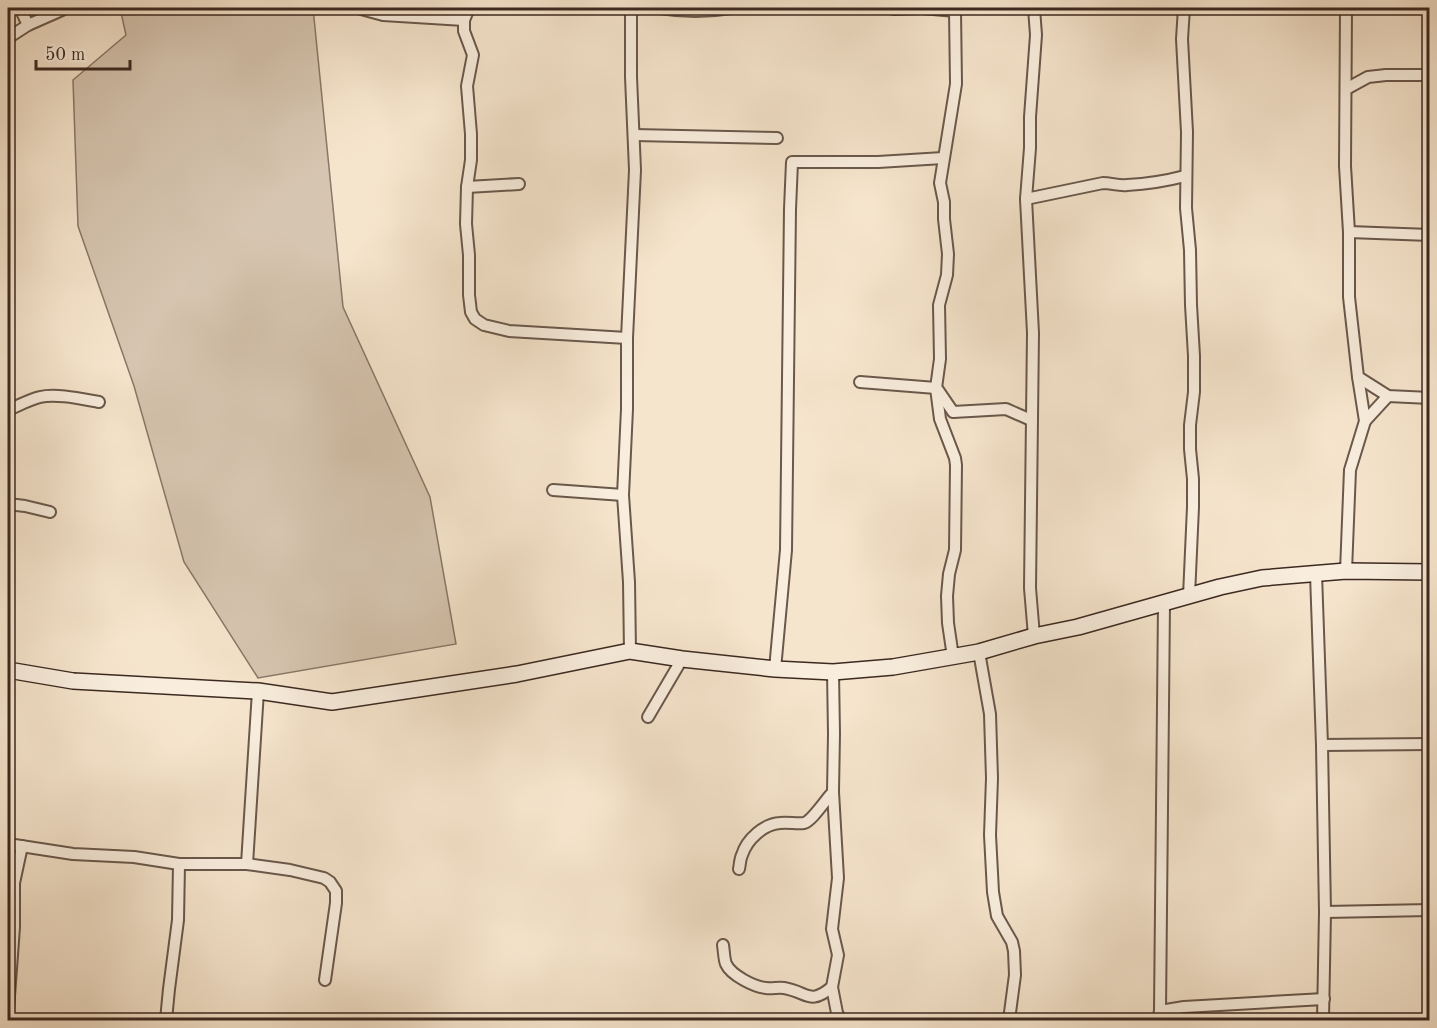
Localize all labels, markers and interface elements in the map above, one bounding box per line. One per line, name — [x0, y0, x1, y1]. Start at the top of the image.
scale bar — [36, 33, 130, 71]
text: 50 m — [45, 46, 85, 64]

